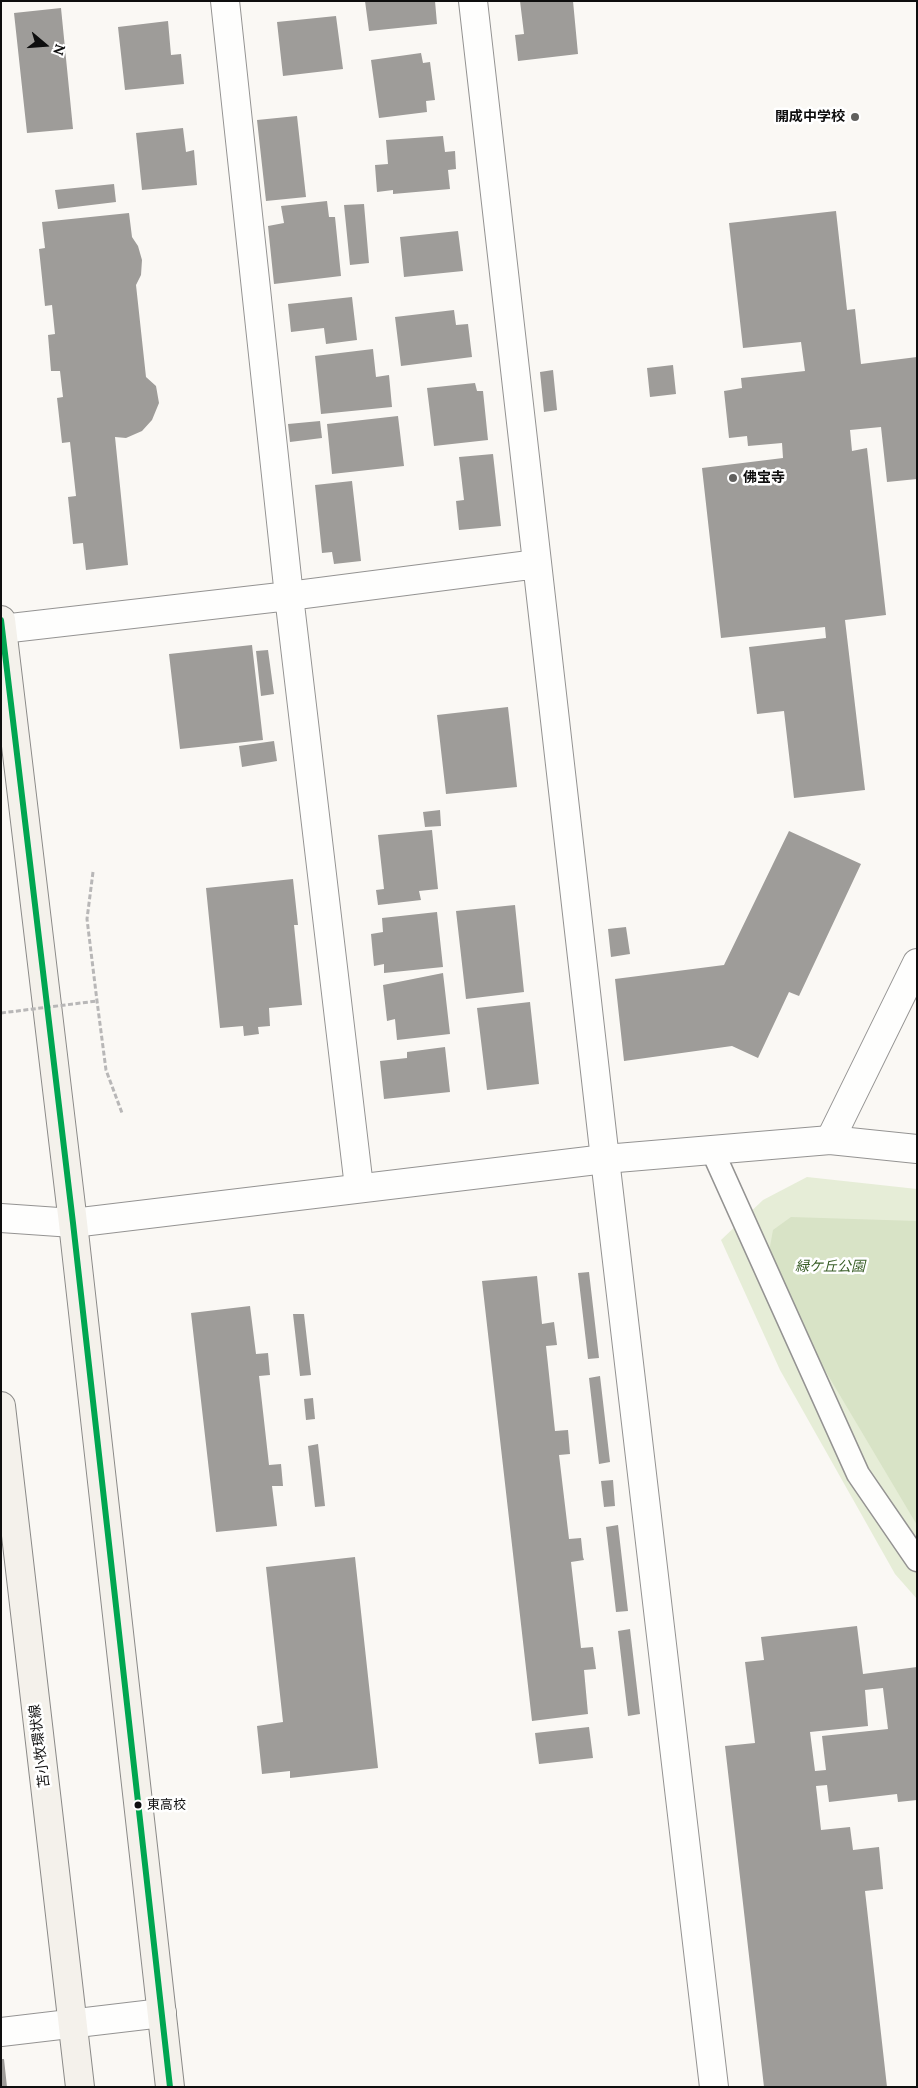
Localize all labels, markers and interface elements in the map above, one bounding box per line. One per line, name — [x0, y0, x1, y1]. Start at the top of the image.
north arrow — [20, 20, 70, 70]
text: N — [49, 42, 70, 58]
place label: 開成中学校 — [775, 109, 845, 125]
marker: 開成中学校 — [849, 111, 861, 123]
place label: 佛宝寺 — [743, 470, 785, 486]
marker: 佛宝寺 — [727, 472, 739, 484]
park label: 緑ケ丘公園 — [795, 1259, 865, 1275]
street label: 苫小牧環状線 — [27, 1703, 53, 1789]
place label: 東高校 — [147, 1797, 186, 1813]
marker: 東高校 — [133, 1800, 143, 1810]

